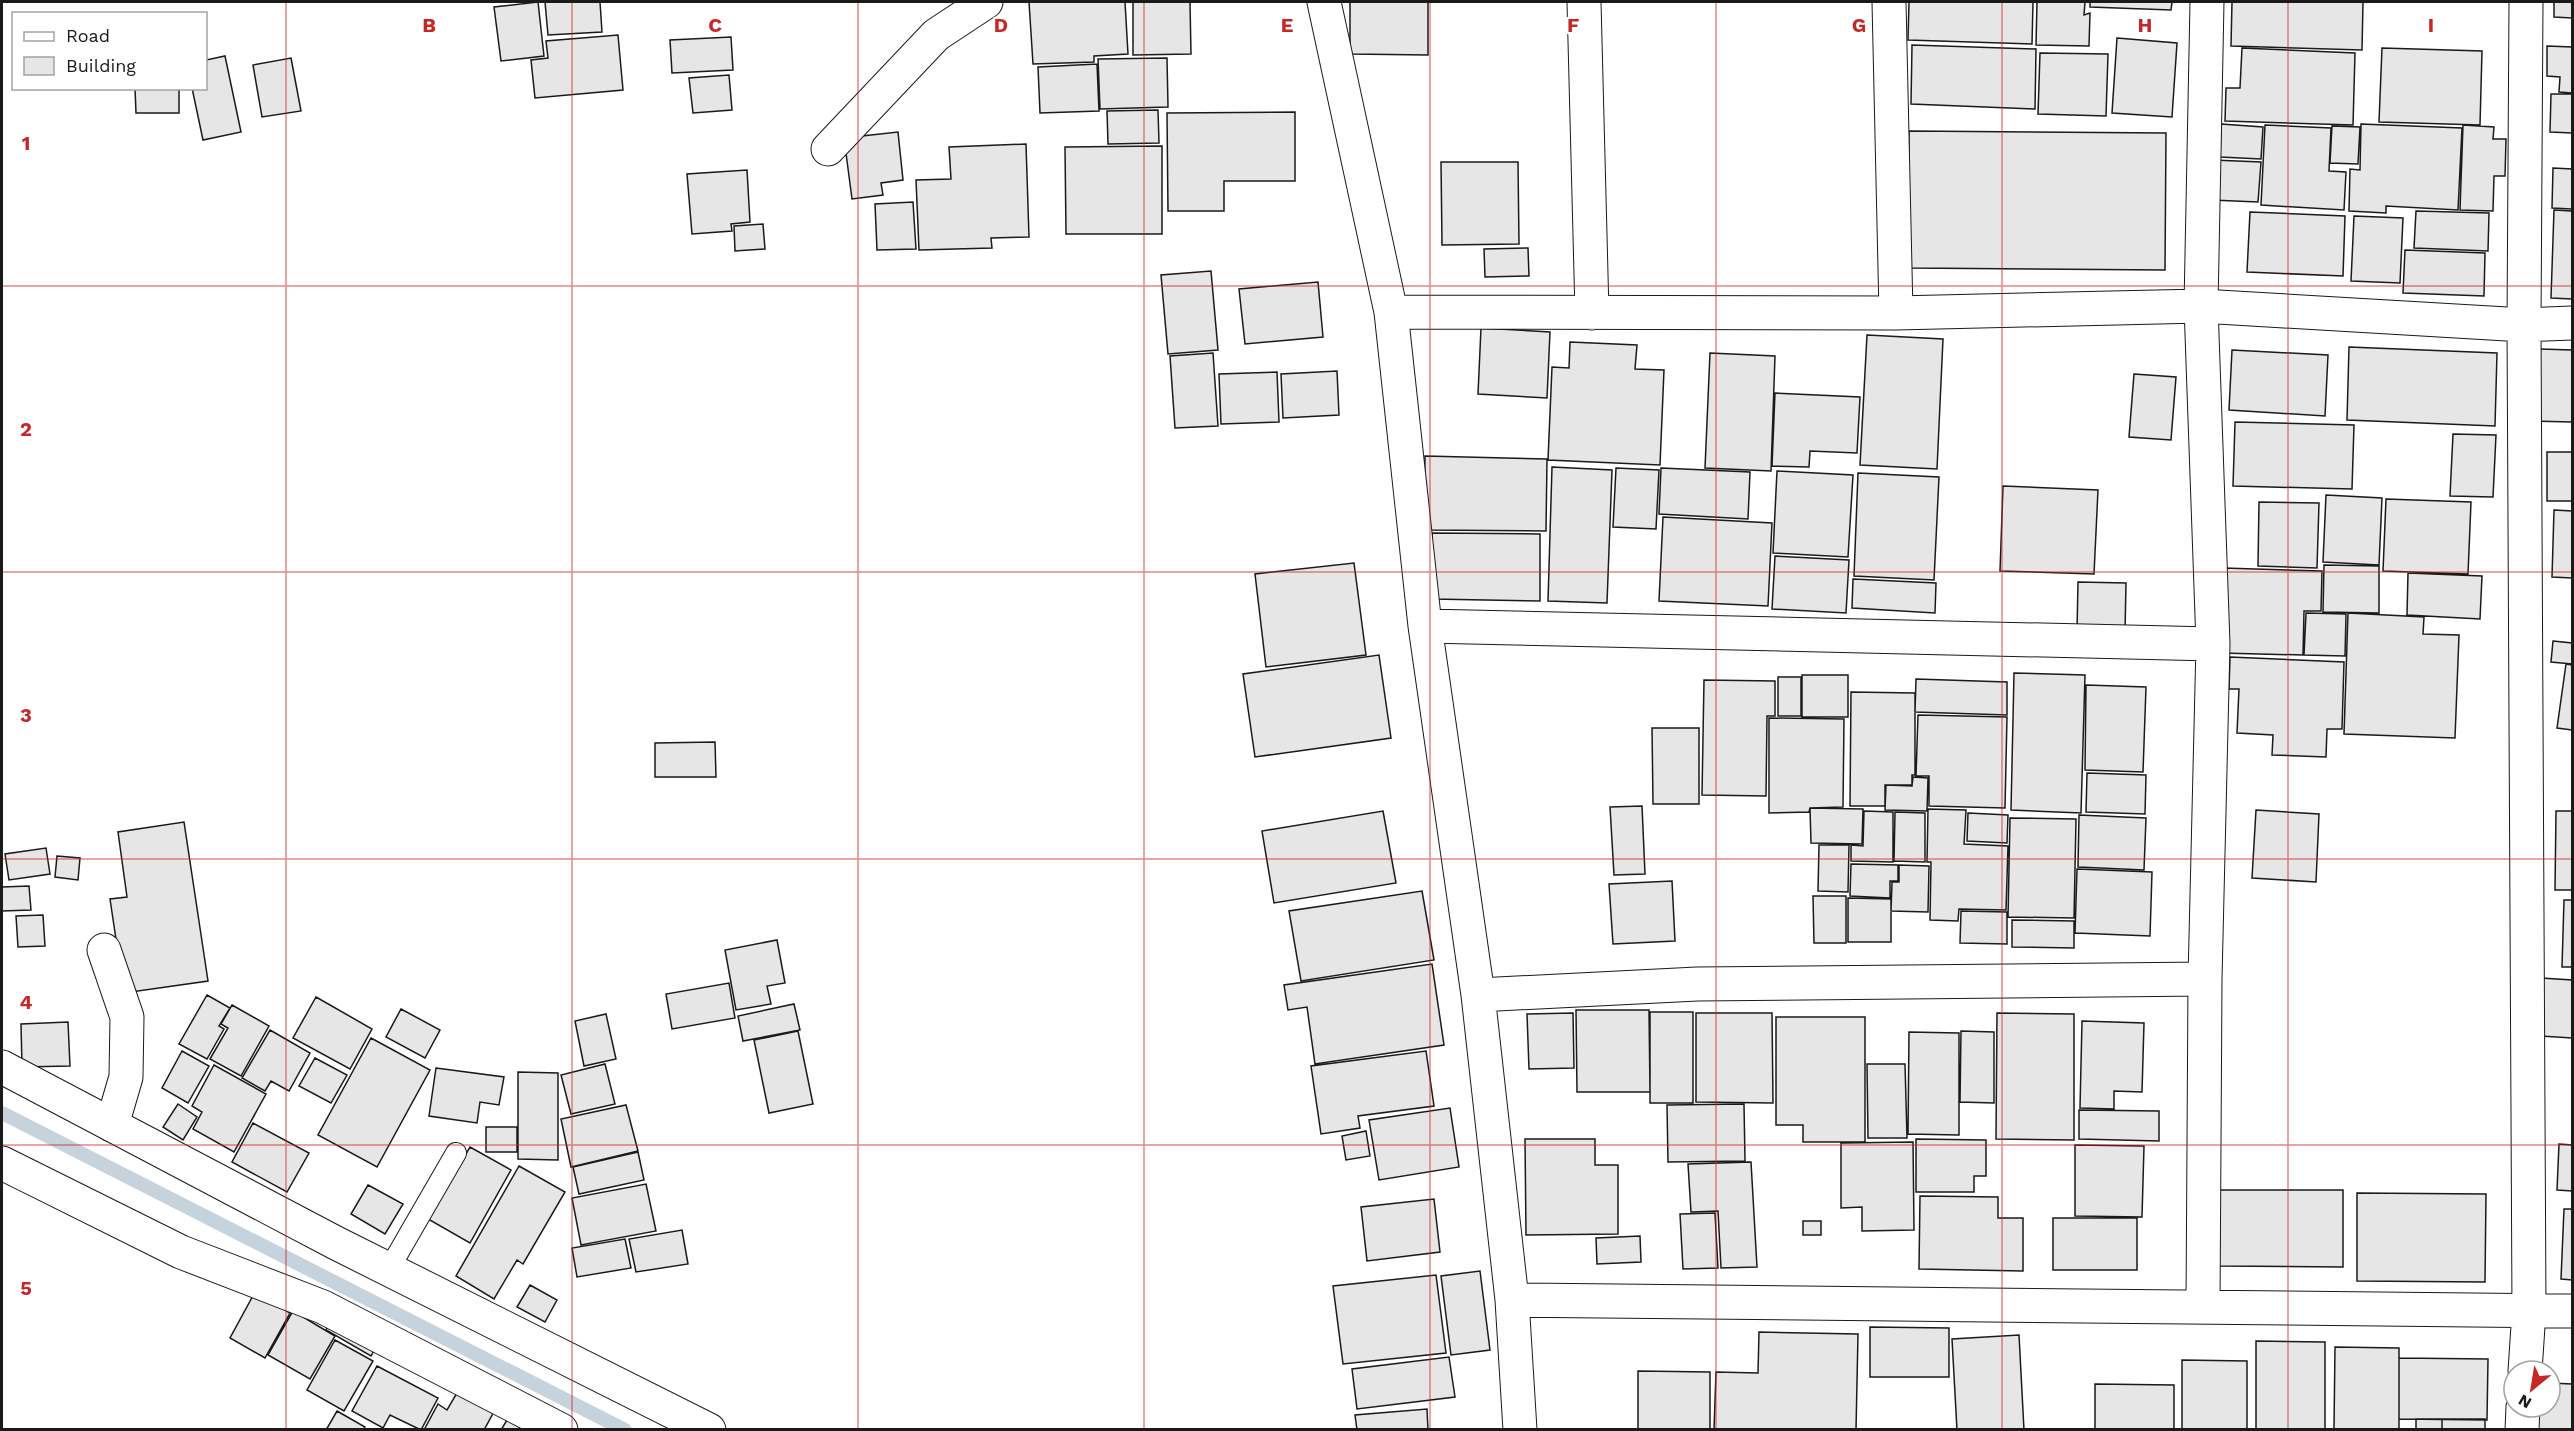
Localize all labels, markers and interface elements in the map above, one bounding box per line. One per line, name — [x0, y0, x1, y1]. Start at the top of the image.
legend — [12, 12, 207, 90]
text: B — [422, 13, 436, 37]
text: C — [708, 13, 722, 37]
text: D — [994, 13, 1008, 37]
text: E — [1281, 13, 1293, 37]
text: F — [1567, 13, 1579, 37]
text: G — [1852, 13, 1866, 37]
text: H — [2138, 13, 2152, 37]
text: I — [2428, 13, 2434, 37]
text: Road — [66, 25, 110, 46]
text: Building — [66, 55, 136, 76]
text: 1 — [22, 131, 30, 155]
text: 2 — [20, 417, 32, 441]
text: 3 — [20, 703, 32, 727]
text: 4 — [20, 990, 33, 1014]
text: 5 — [20, 1276, 32, 1300]
north arrow — [2502, 1359, 2562, 1419]
text: N — [2515, 1390, 2535, 1413]

